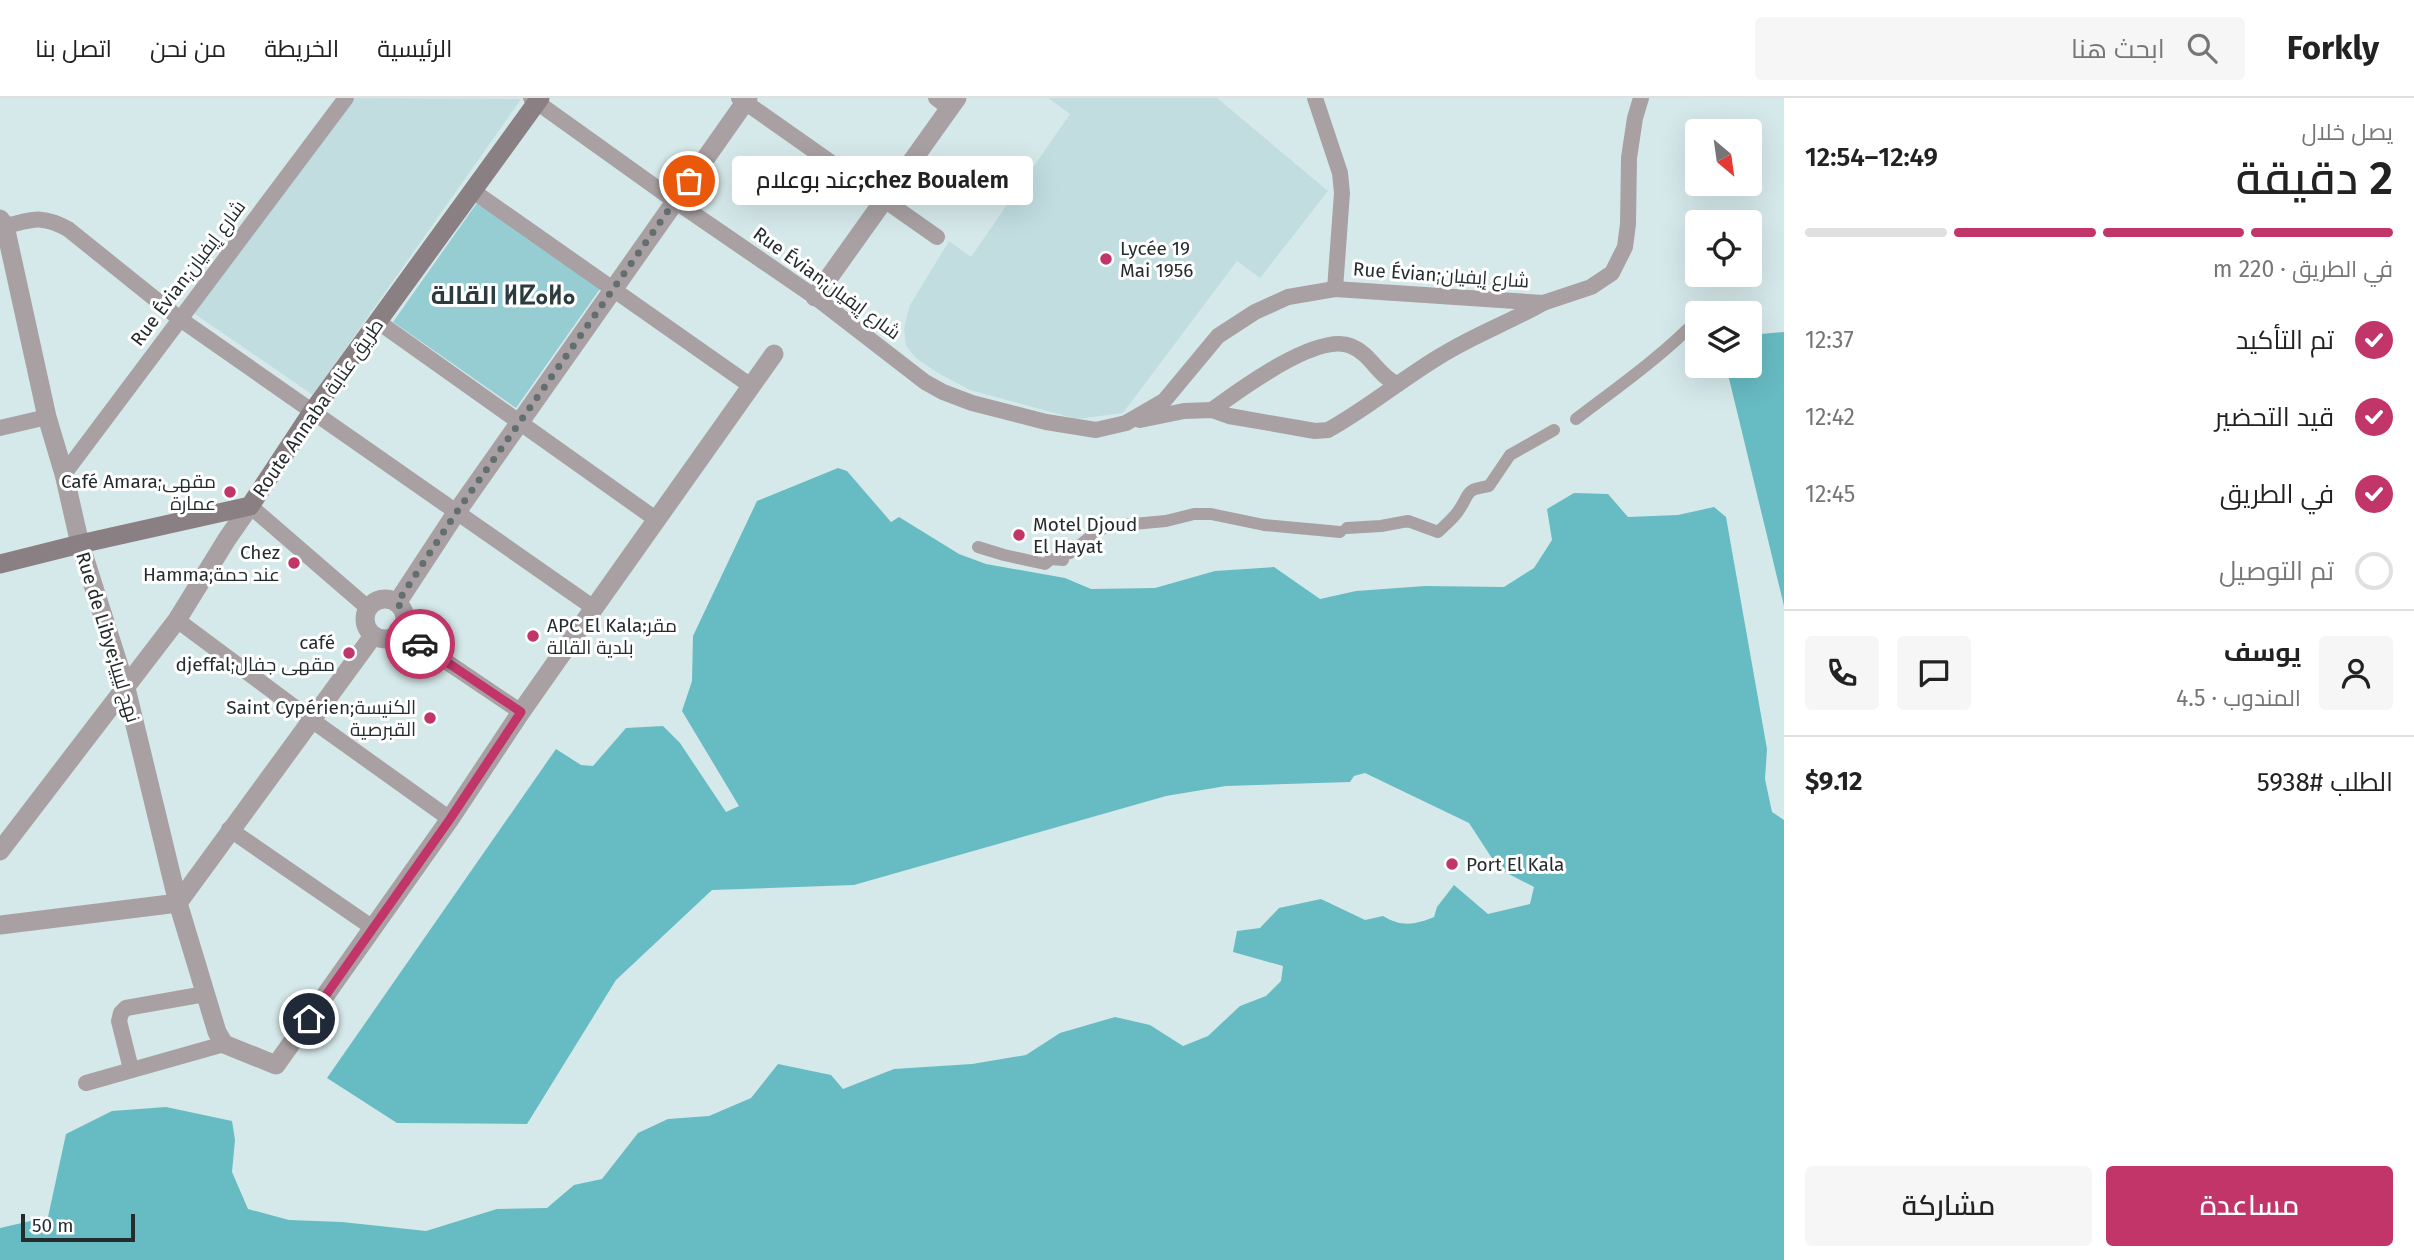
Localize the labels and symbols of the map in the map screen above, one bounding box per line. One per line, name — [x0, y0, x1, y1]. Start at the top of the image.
north arrow — [1685, 119, 1762, 196]
pin — [659, 151, 719, 211]
callout: chez Boualem;عند بوعلام — [731, 156, 1032, 206]
street label: Rue Évian;شارع إيفيان — [126, 196, 252, 352]
street label: Rue Évian;شارع إيفيان — [748, 222, 905, 346]
place label: Lycée 19 Mai 1956 — [1120, 237, 1193, 282]
marker: Lycée 19 Mai 1956 — [1098, 251, 1114, 267]
street label: Rue Évian;شارع إيفيان — [1352, 257, 1530, 295]
district label: القالة ⵍⵇⴰⵍⴰ — [431, 280, 575, 311]
street label: Route Annaba طريق عنابة — [248, 314, 389, 502]
place label: Café Amara;مقهى عمارة — [61, 470, 216, 515]
marker: Café Amara;مقهى عمارة — [222, 484, 238, 500]
place label: Motel Djoud El Hayat — [1033, 513, 1137, 558]
marker: Motel Djoud El Hayat — [1011, 527, 1027, 543]
place label: Chez Hamma;عند حمة — [143, 541, 280, 586]
street label: Rue de Libye;نهج ليبيا — [69, 549, 145, 726]
marker: Chez Hamma;عند حمة — [286, 555, 302, 571]
courier — [385, 609, 455, 679]
place label: APC El Kala;مقر بلدية القالة — [547, 614, 677, 659]
marker: APC El Kala;مقر بلدية القالة — [525, 628, 541, 644]
place label: café djeffal;مقهى جفال — [176, 631, 335, 676]
marker: café djeffal;مقهى جفال — [341, 645, 357, 661]
place label: Saint Cypérien;الكنيسة القبرصية — [226, 696, 416, 741]
marker: Saint Cypérien;الكنيسة القبرصية — [422, 710, 438, 726]
place label: Port El Kala — [1466, 853, 1564, 876]
marker: Port El Kala — [1444, 856, 1460, 872]
pin — [279, 989, 339, 1049]
scale bar — [21, 1211, 135, 1243]

